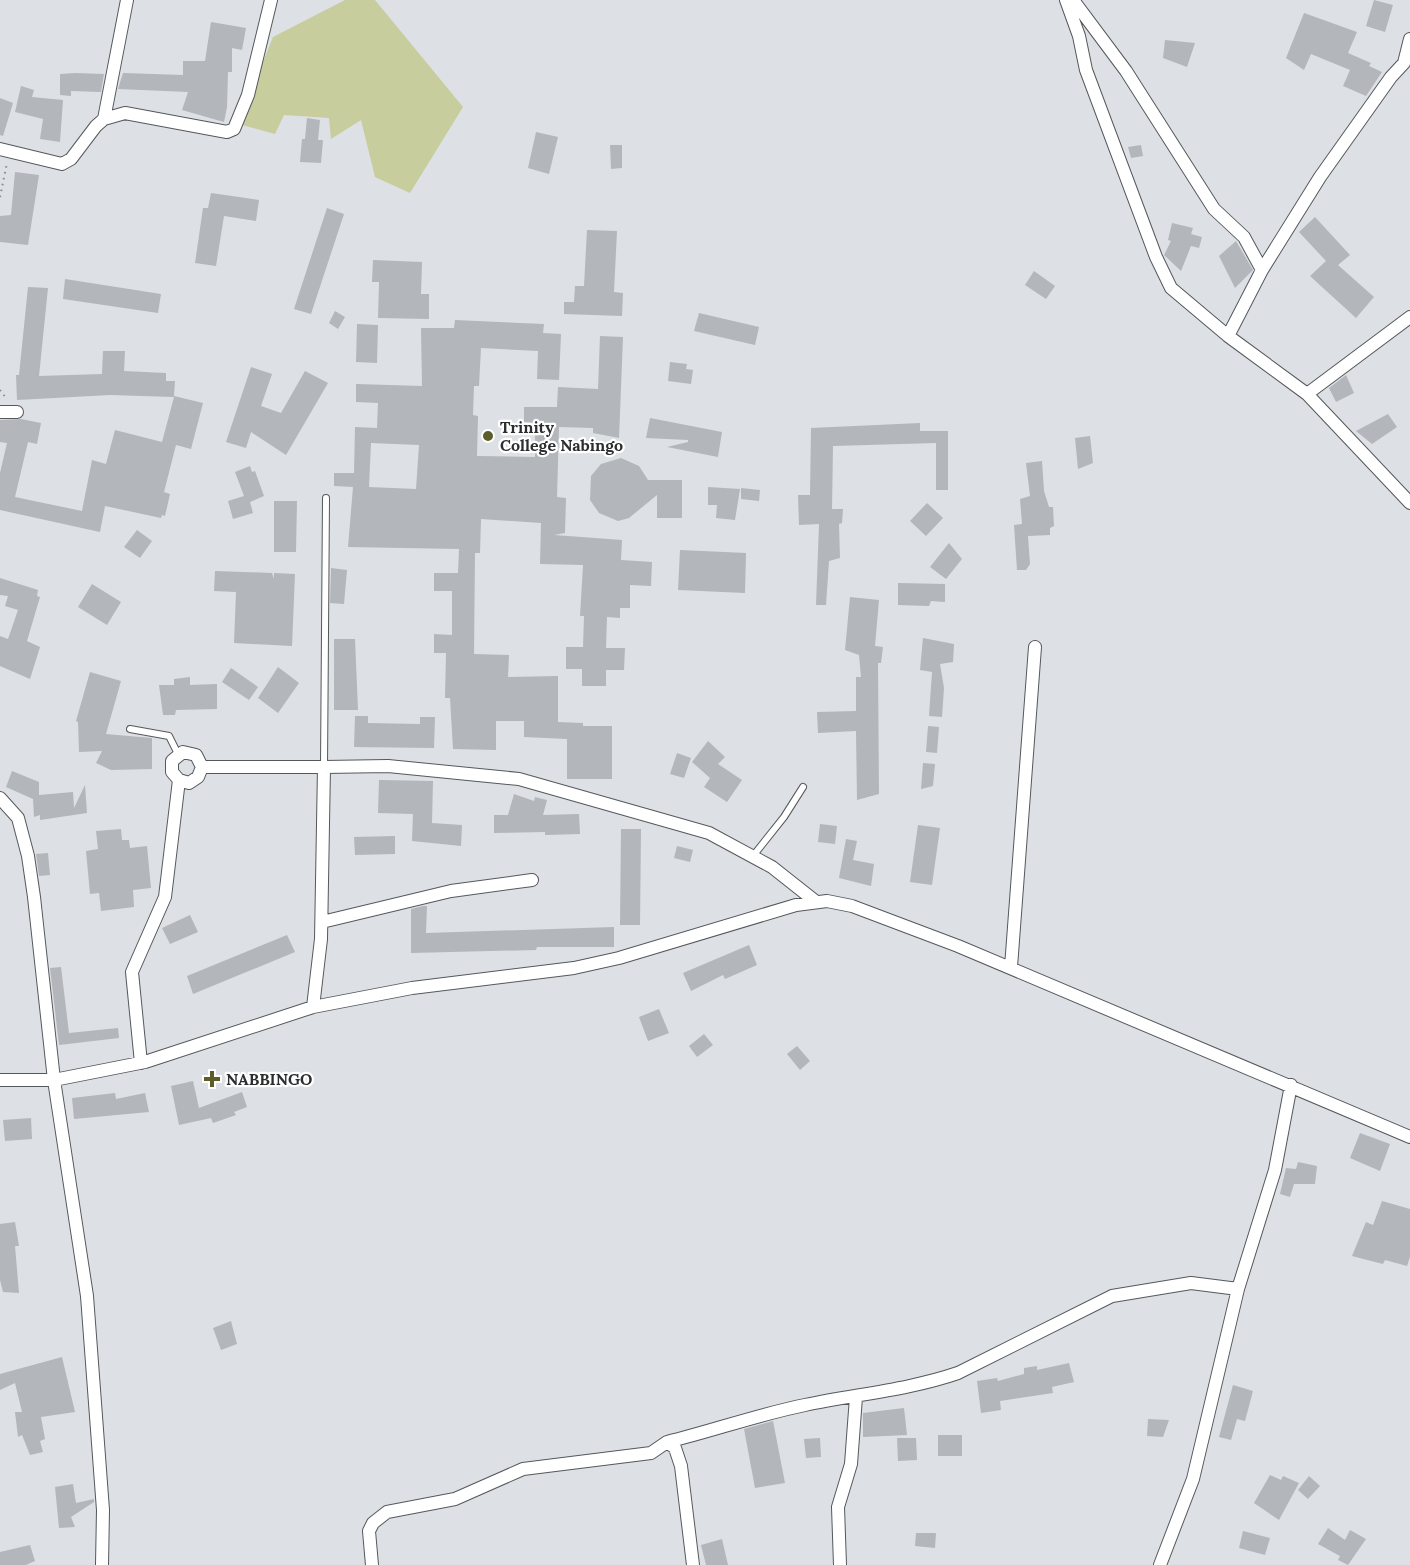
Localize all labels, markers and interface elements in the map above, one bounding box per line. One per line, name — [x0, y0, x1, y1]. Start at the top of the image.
place label: Trinity College Nabingo — [500, 417, 623, 455]
marker: Trinity College Nabingo — [481, 429, 495, 443]
place label: NABBINGO — [226, 1069, 312, 1089]
marker: NABBINGO — [203, 1070, 221, 1088]

